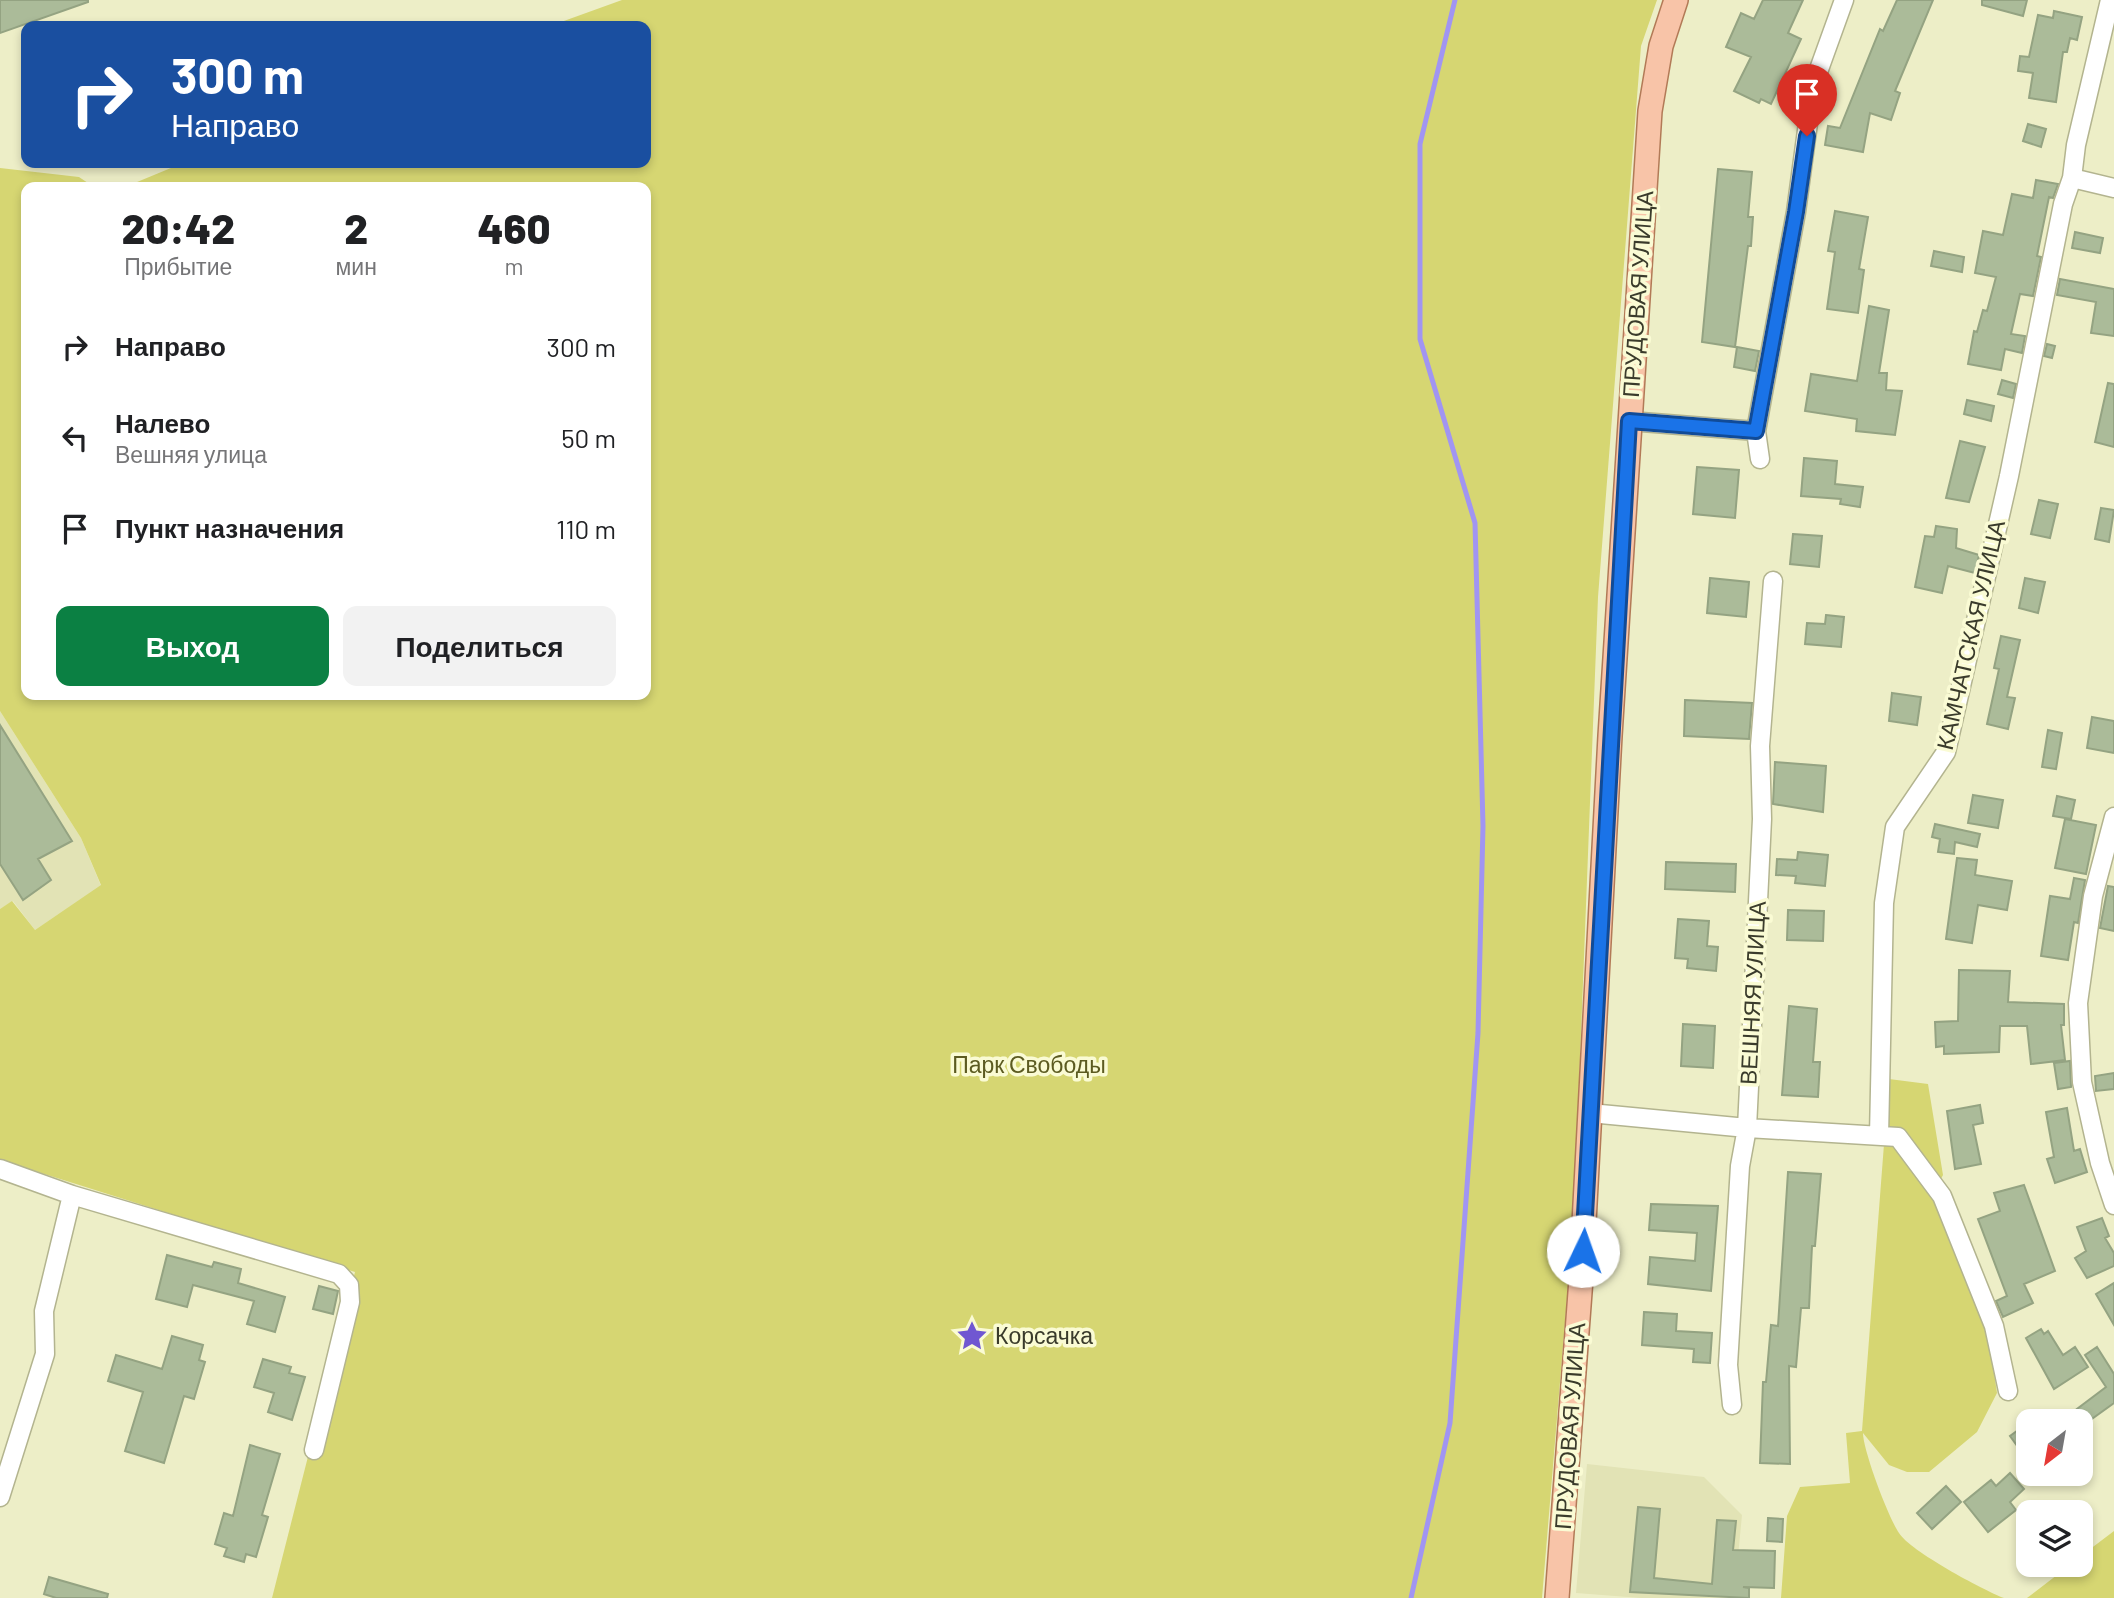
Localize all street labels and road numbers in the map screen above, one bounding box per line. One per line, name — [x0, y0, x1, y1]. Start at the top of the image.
street label: ПРУДОВАЯ УЛИЦА — [1616, 189, 1658, 398]
street label: КАМЧАТСКАЯ УЛИЦА — [1930, 517, 2010, 752]
street label: ВЕШНЯЯ УЛИЦА — [1733, 900, 1771, 1086]
street label: ПРУДОВАЯ УЛИЦА — [1548, 1321, 1590, 1530]

